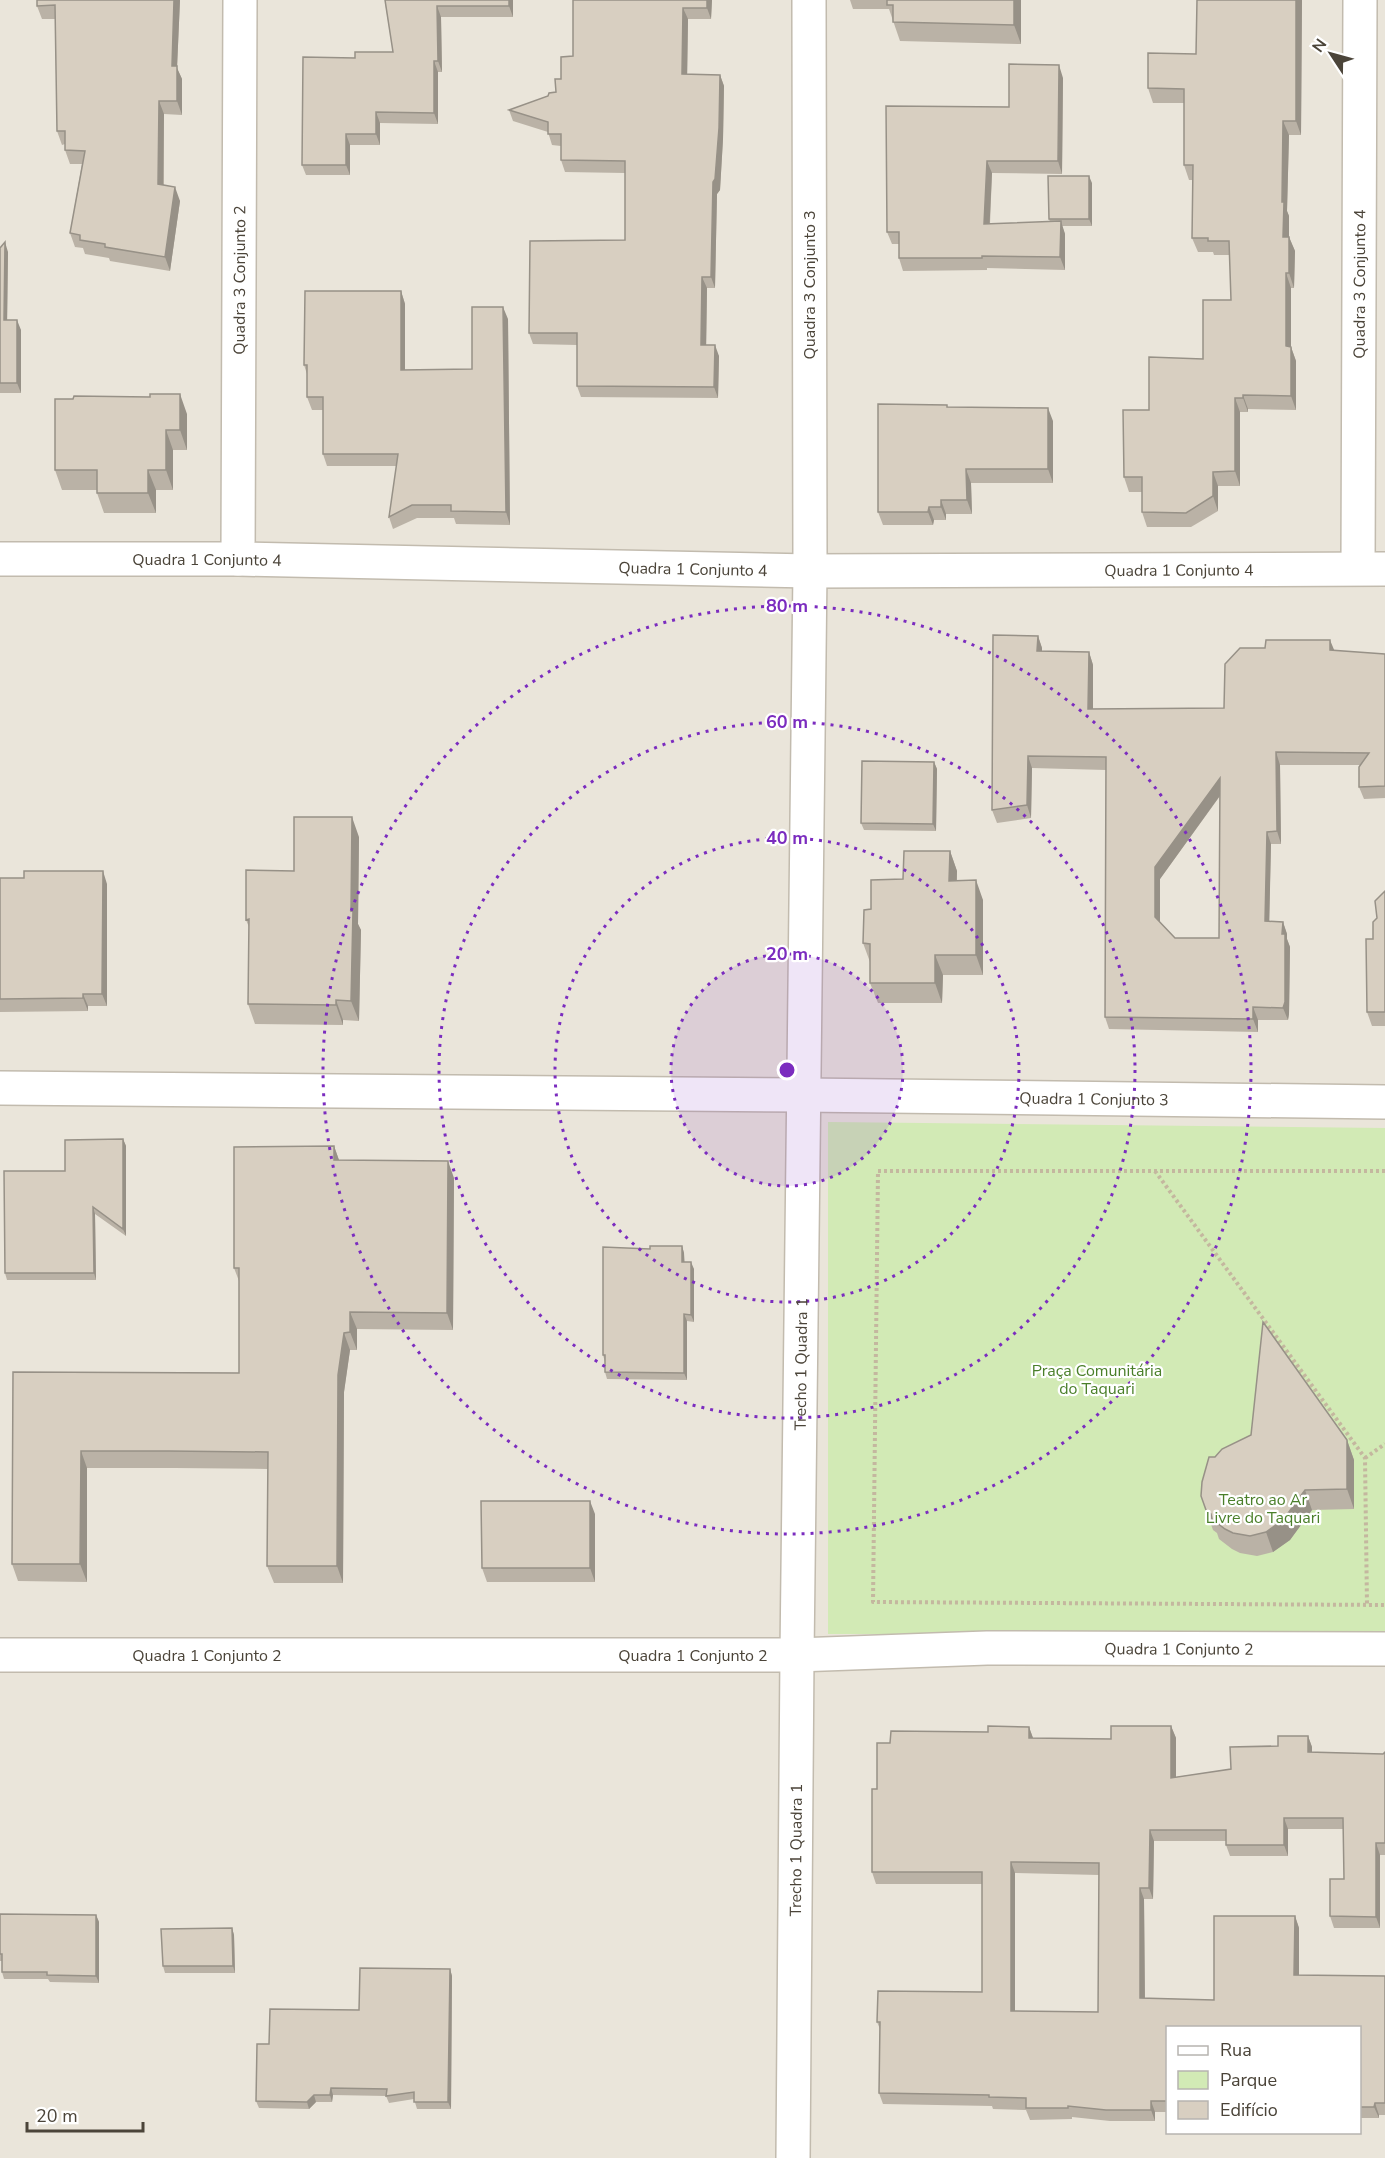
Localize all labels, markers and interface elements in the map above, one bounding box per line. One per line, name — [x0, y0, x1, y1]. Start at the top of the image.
north arrow — [1301, 24, 1361, 84]
text: N — [1307, 34, 1332, 57]
street label: Quadra 3 Conjunto 2 — [229, 205, 251, 355]
street label: Quadra 3 Conjunto 4 — [1349, 209, 1371, 359]
street label: Quadra 3 Conjunto 3 — [799, 210, 821, 360]
street label: Quadra 1 Conjunto 4 — [132, 549, 282, 572]
street label: Quadra 1 Conjunto 4 — [618, 557, 768, 582]
street label: Quadra 1 Conjunto 4 — [1104, 559, 1254, 582]
text: 80 m — [766, 594, 808, 618]
text: 60 m — [766, 710, 808, 734]
text: 40 m — [766, 826, 808, 850]
text: 20 m — [766, 942, 808, 966]
centre of rings — [777, 1060, 797, 1080]
street label: Quadra 1 Conjunto 3 — [1019, 1088, 1169, 1111]
street label: Trecho 1 Quadra 1 — [790, 1298, 813, 1431]
park label: Praça Comunitária do Taquari — [1032, 1360, 1162, 1400]
park label: Teatro ao Ar Livre do Taquari — [1206, 1489, 1320, 1529]
street label: Quadra 1 Conjunto 2 — [1104, 1638, 1254, 1661]
street label: Quadra 1 Conjunto 2 — [132, 1645, 282, 1667]
street label: Quadra 1 Conjunto 2 — [618, 1645, 768, 1667]
street label: Trecho 1 Quadra 1 — [785, 1784, 808, 1917]
legend — [1166, 2026, 1361, 2134]
text: Rua — [1220, 2038, 1252, 2062]
text: Parque — [1220, 2068, 1277, 2092]
scale bar — [27, 2095, 142, 2133]
text: Edifício — [1220, 2098, 1278, 2122]
text: 20 m — [36, 2104, 78, 2128]

